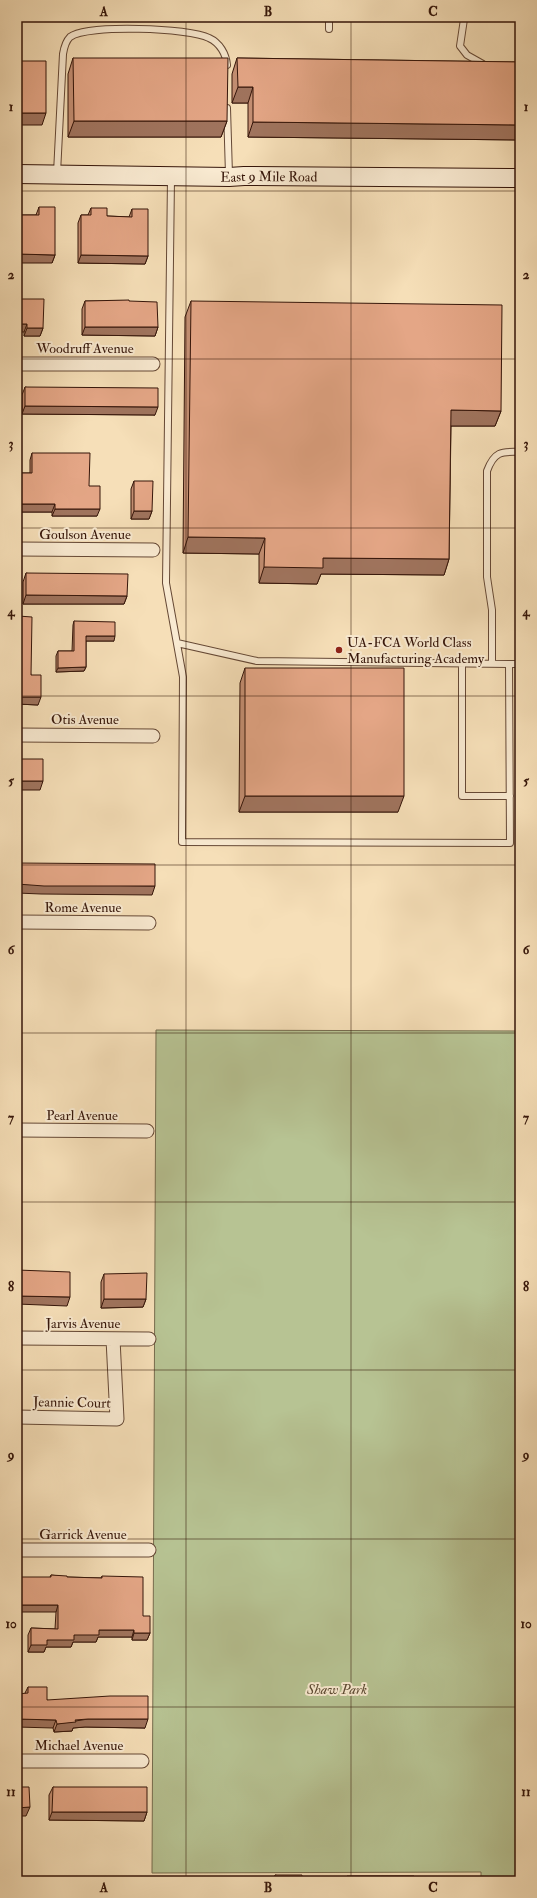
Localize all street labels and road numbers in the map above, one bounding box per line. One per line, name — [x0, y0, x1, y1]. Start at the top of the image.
street label: East 9 Mile Road — [220, 168, 318, 186]
street label: Woodruff Avenue — [35, 340, 134, 357]
street label: Goulson Avenue — [39, 526, 131, 543]
street label: Otis Avenue — [51, 711, 119, 728]
street label: Rome Avenue — [45, 899, 122, 916]
street label: Pearl Avenue — [46, 1107, 118, 1124]
street label: Jarvis Avenue — [45, 1315, 120, 1332]
street label: Jeannie Court — [32, 1393, 112, 1412]
street label: Garrick Avenue — [39, 1526, 127, 1543]
street label: Michael Avenue — [35, 1737, 124, 1754]

